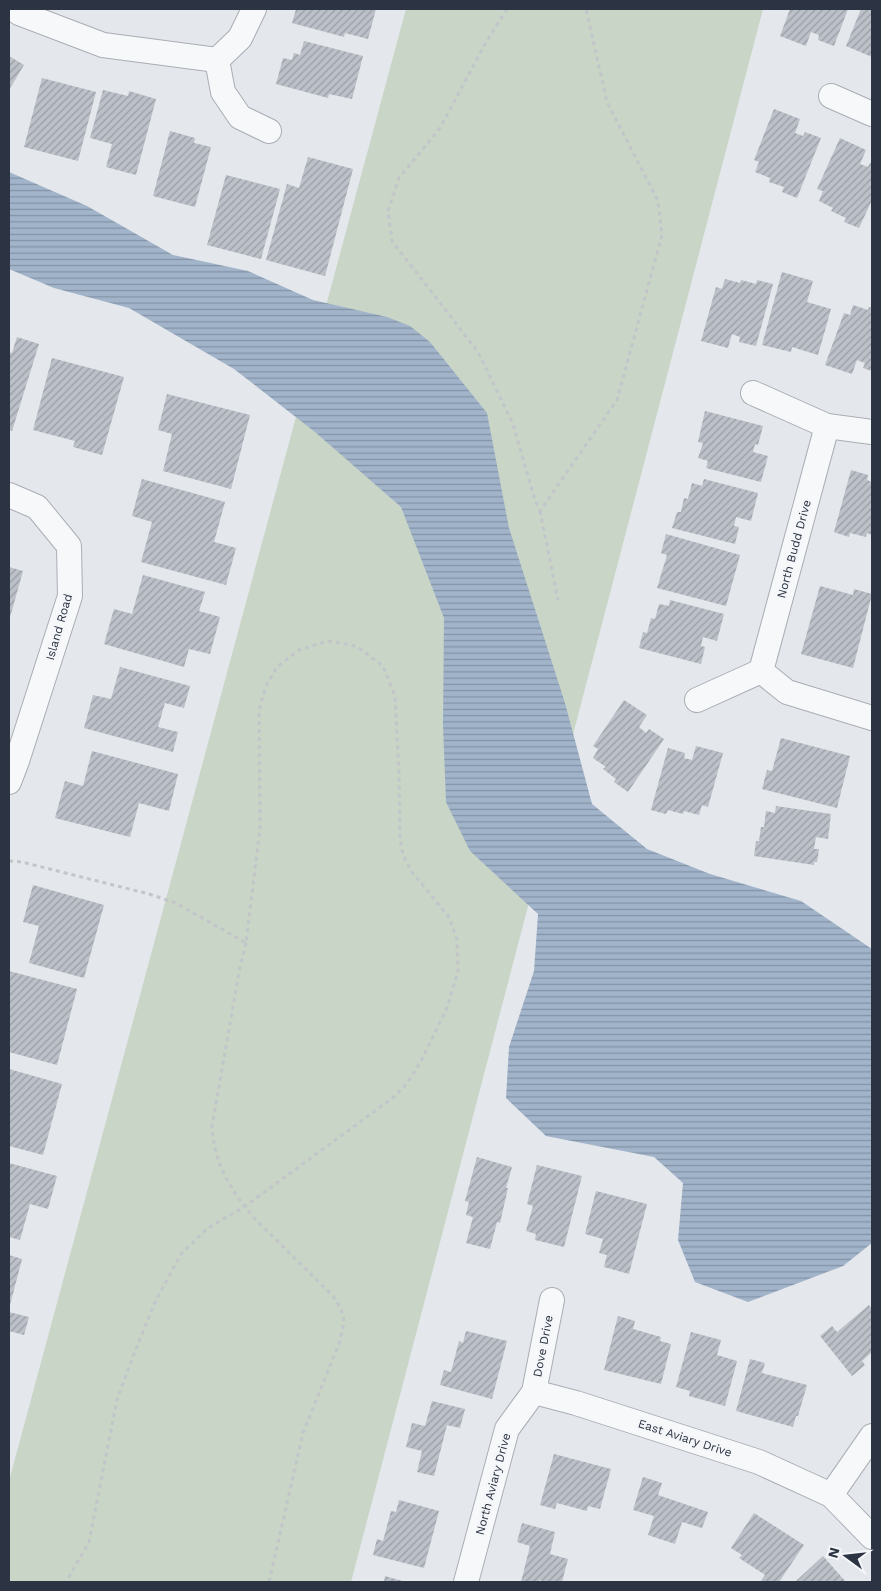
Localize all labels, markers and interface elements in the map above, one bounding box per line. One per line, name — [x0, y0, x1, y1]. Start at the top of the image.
street label: North Budd Drive — [774, 498, 814, 600]
street label: Island Road — [43, 592, 75, 662]
street label: Dove Drive — [530, 1314, 556, 1378]
street label: East Aviary Drive — [636, 1416, 734, 1460]
street label: North Aviary Drive — [473, 1431, 513, 1537]
north arrow — [821, 1531, 871, 1581]
text: N — [824, 1546, 843, 1560]

